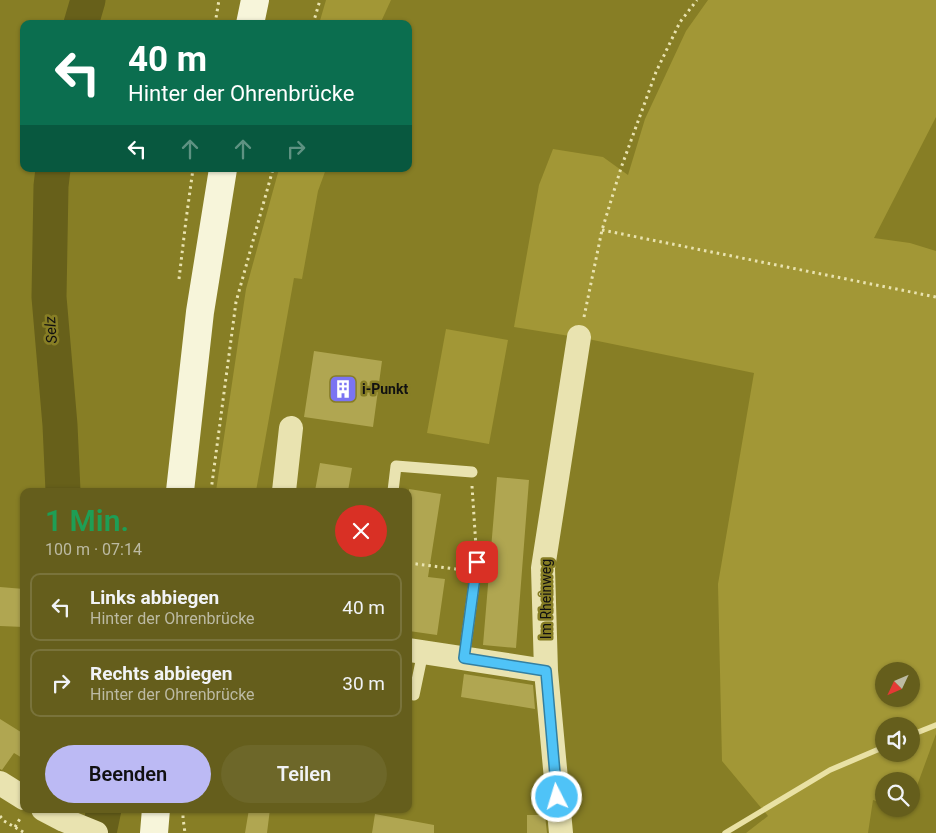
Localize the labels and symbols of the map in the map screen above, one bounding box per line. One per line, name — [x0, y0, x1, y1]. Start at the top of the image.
water label: Selz — [41, 315, 61, 344]
building icon: i-Punkt — [328, 374, 358, 404]
place label: i-Punkt — [362, 381, 408, 397]
pin — [456, 541, 498, 583]
street label: Im Rheinweg — [538, 559, 554, 639]
north arrow — [875, 662, 920, 708]
position arrow — [530, 770, 582, 822]

